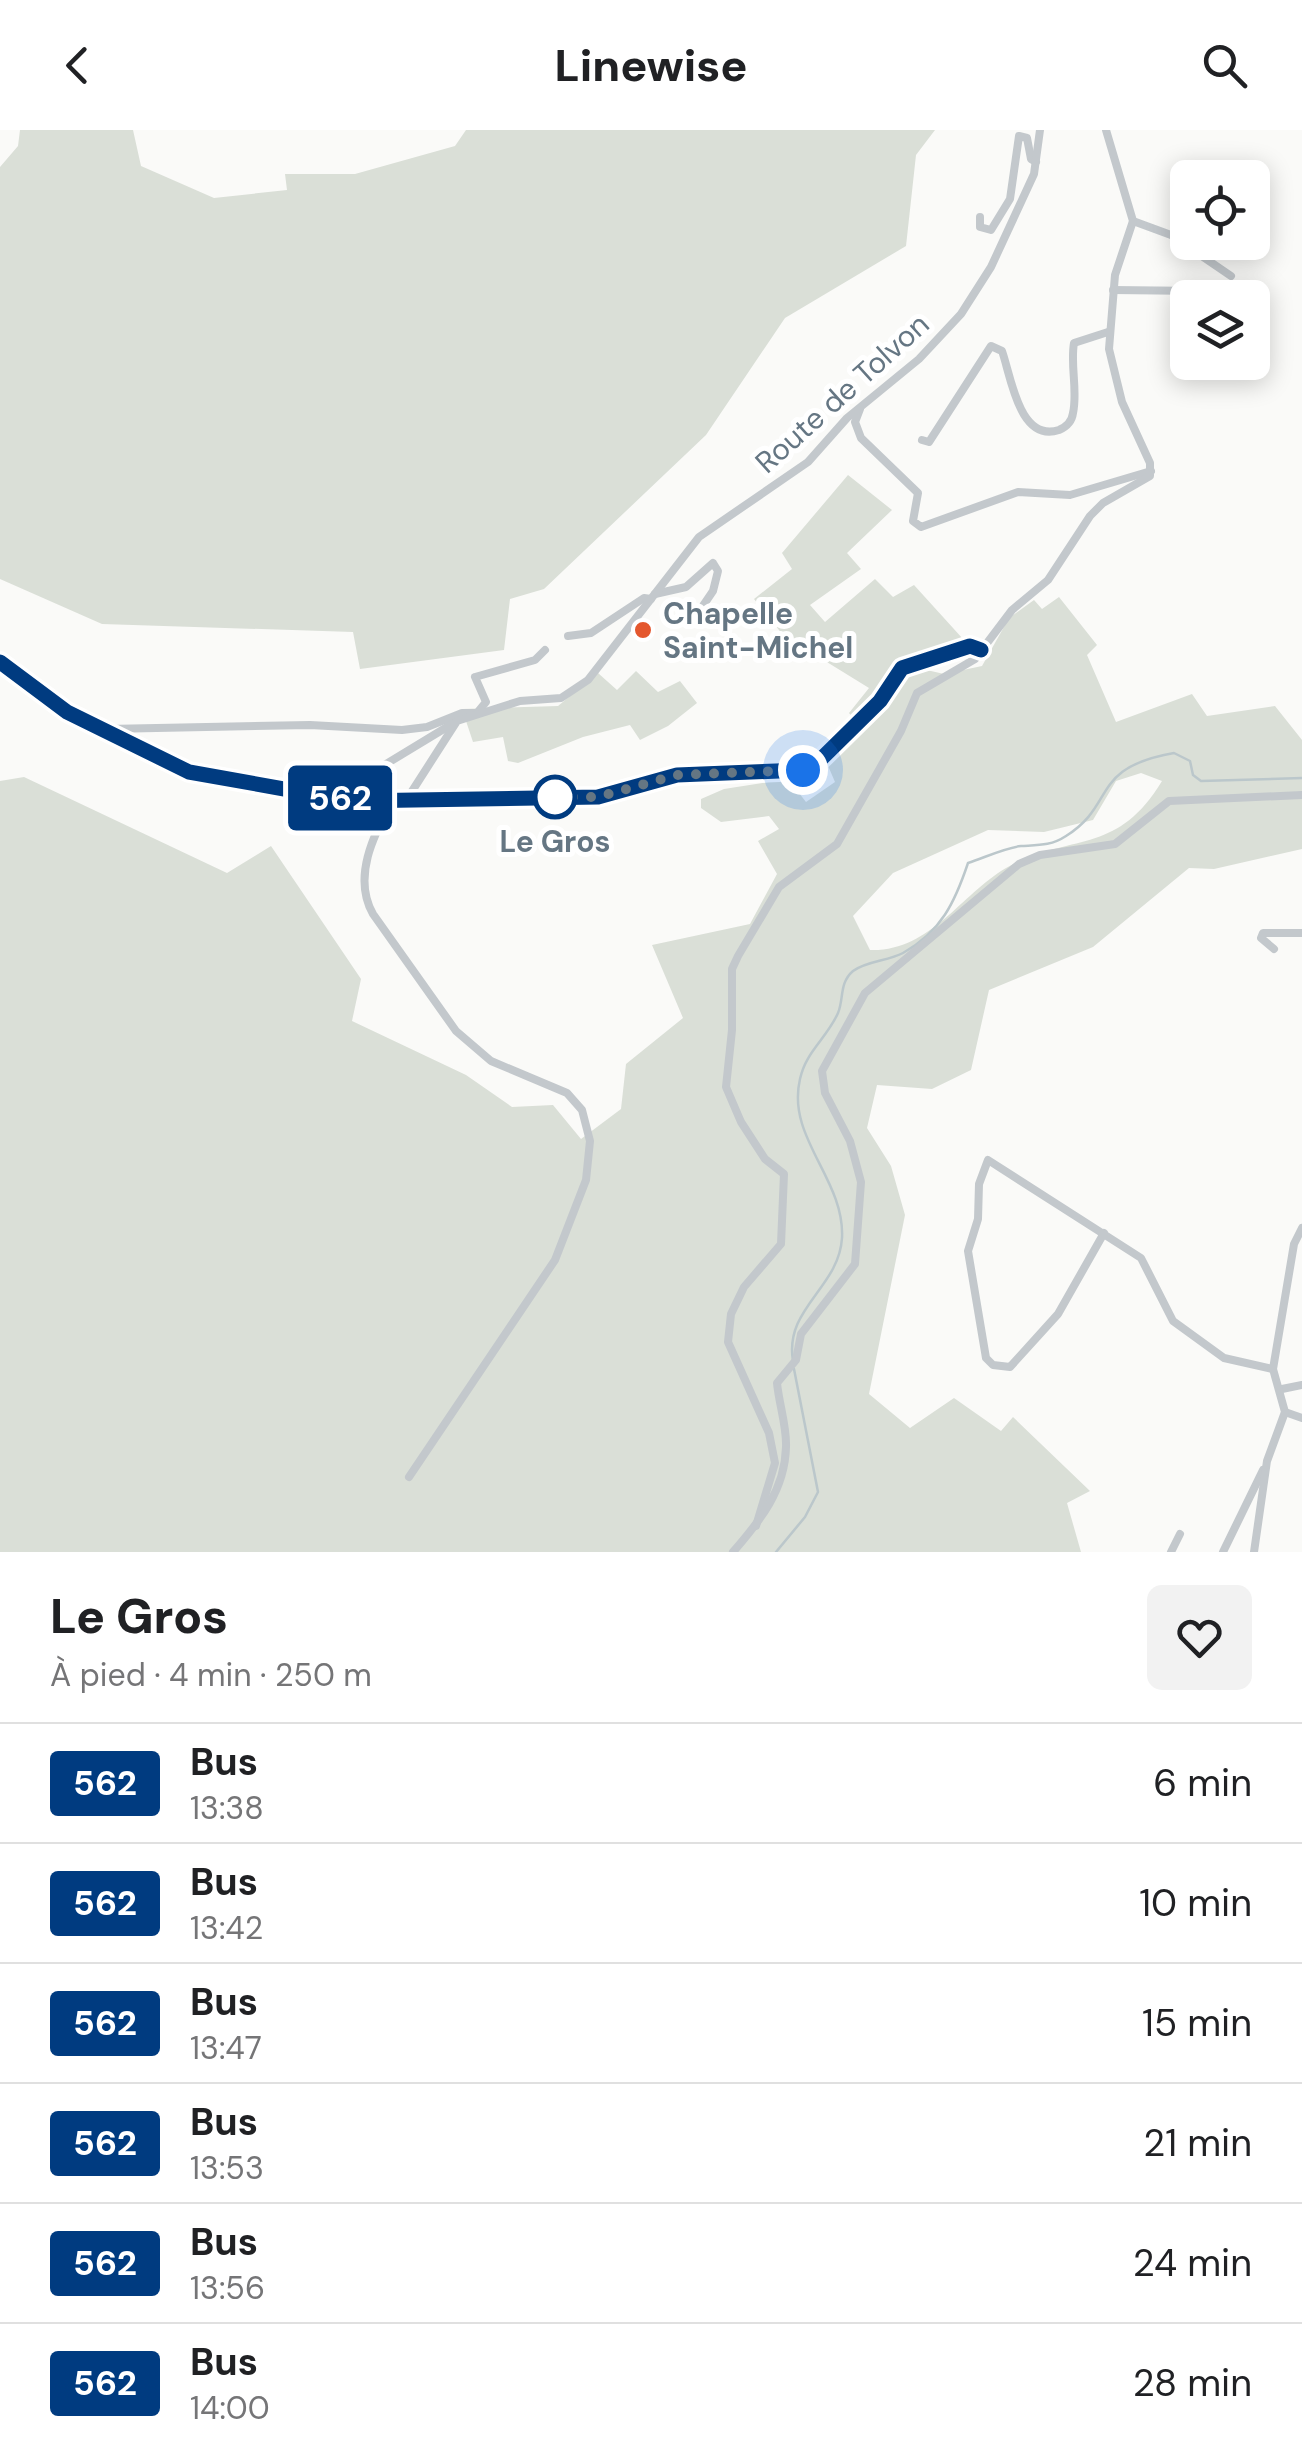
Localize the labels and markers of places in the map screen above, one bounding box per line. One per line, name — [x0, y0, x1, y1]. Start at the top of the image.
place label: Chapelle Saint-Michel — [663, 594, 853, 667]
marker: Chapelle Saint-Michel — [632, 619, 654, 641]
marker: Le Gros — [534, 776, 576, 818]
place label: Le Gros — [500, 822, 610, 861]

